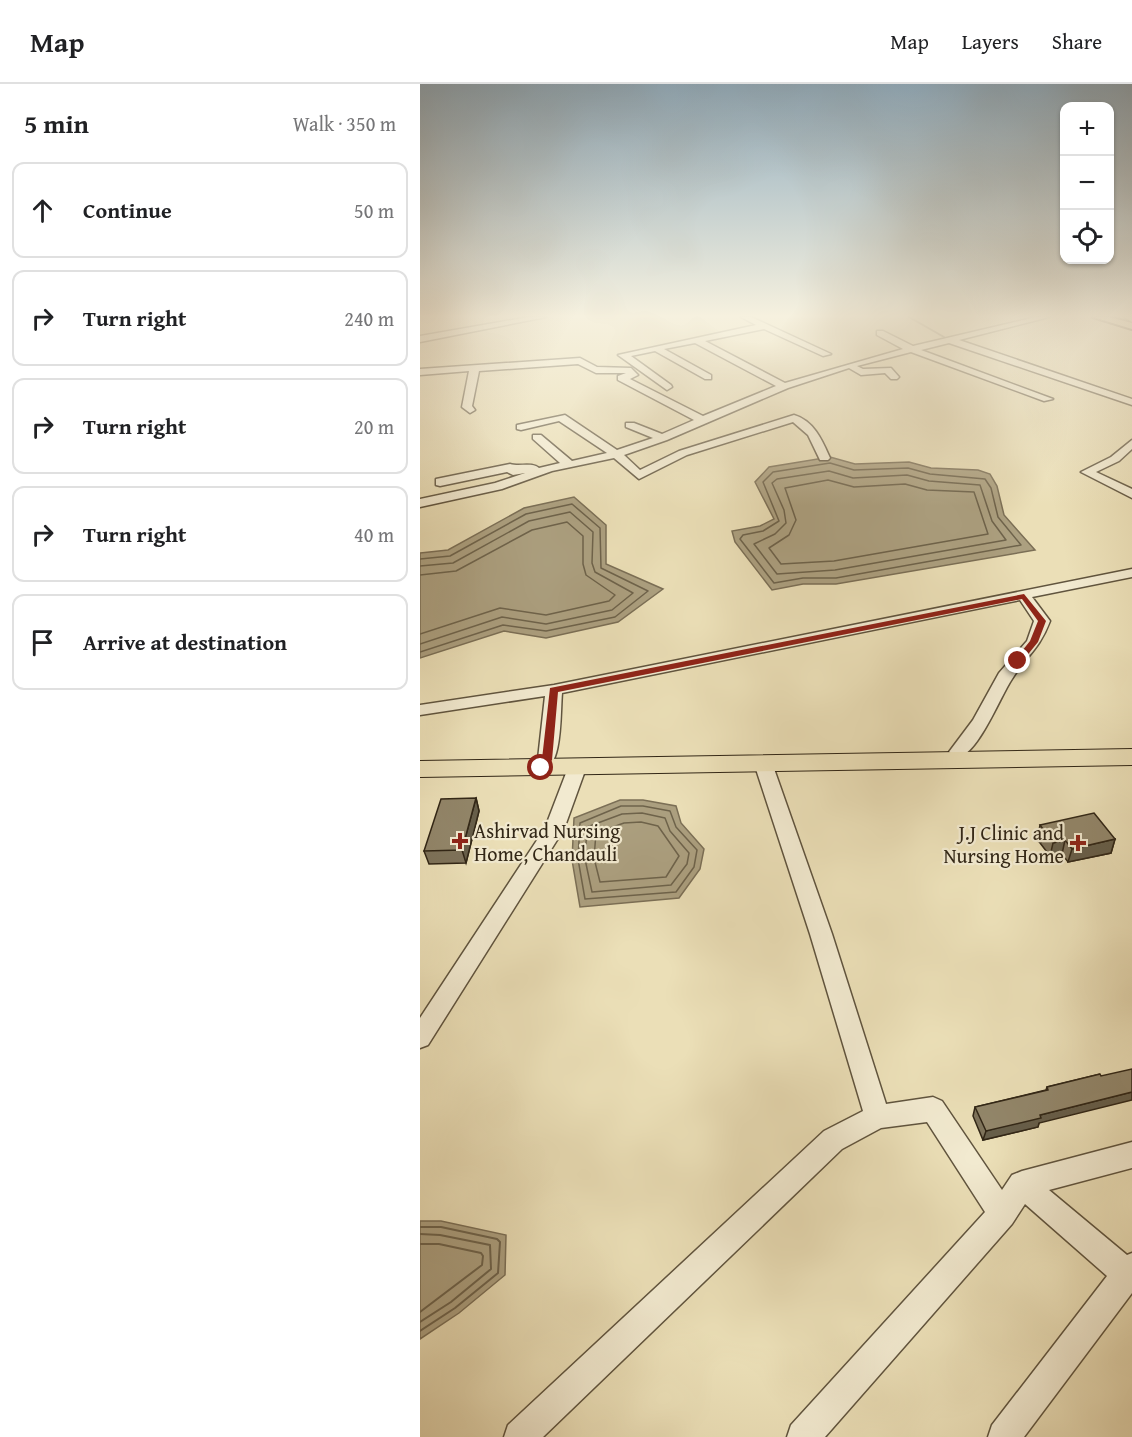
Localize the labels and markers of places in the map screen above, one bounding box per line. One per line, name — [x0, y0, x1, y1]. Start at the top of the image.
place label: Ashirvad Nursing Home, Chandauli — [474, 816, 620, 868]
place label: J.J Clinic and Nursing Home — [944, 818, 1064, 870]
marker: Ashirvad Nursing Home, Chandauli — [451, 832, 469, 850]
marker: J.J Clinic and Nursing Home — [1069, 834, 1087, 852]

